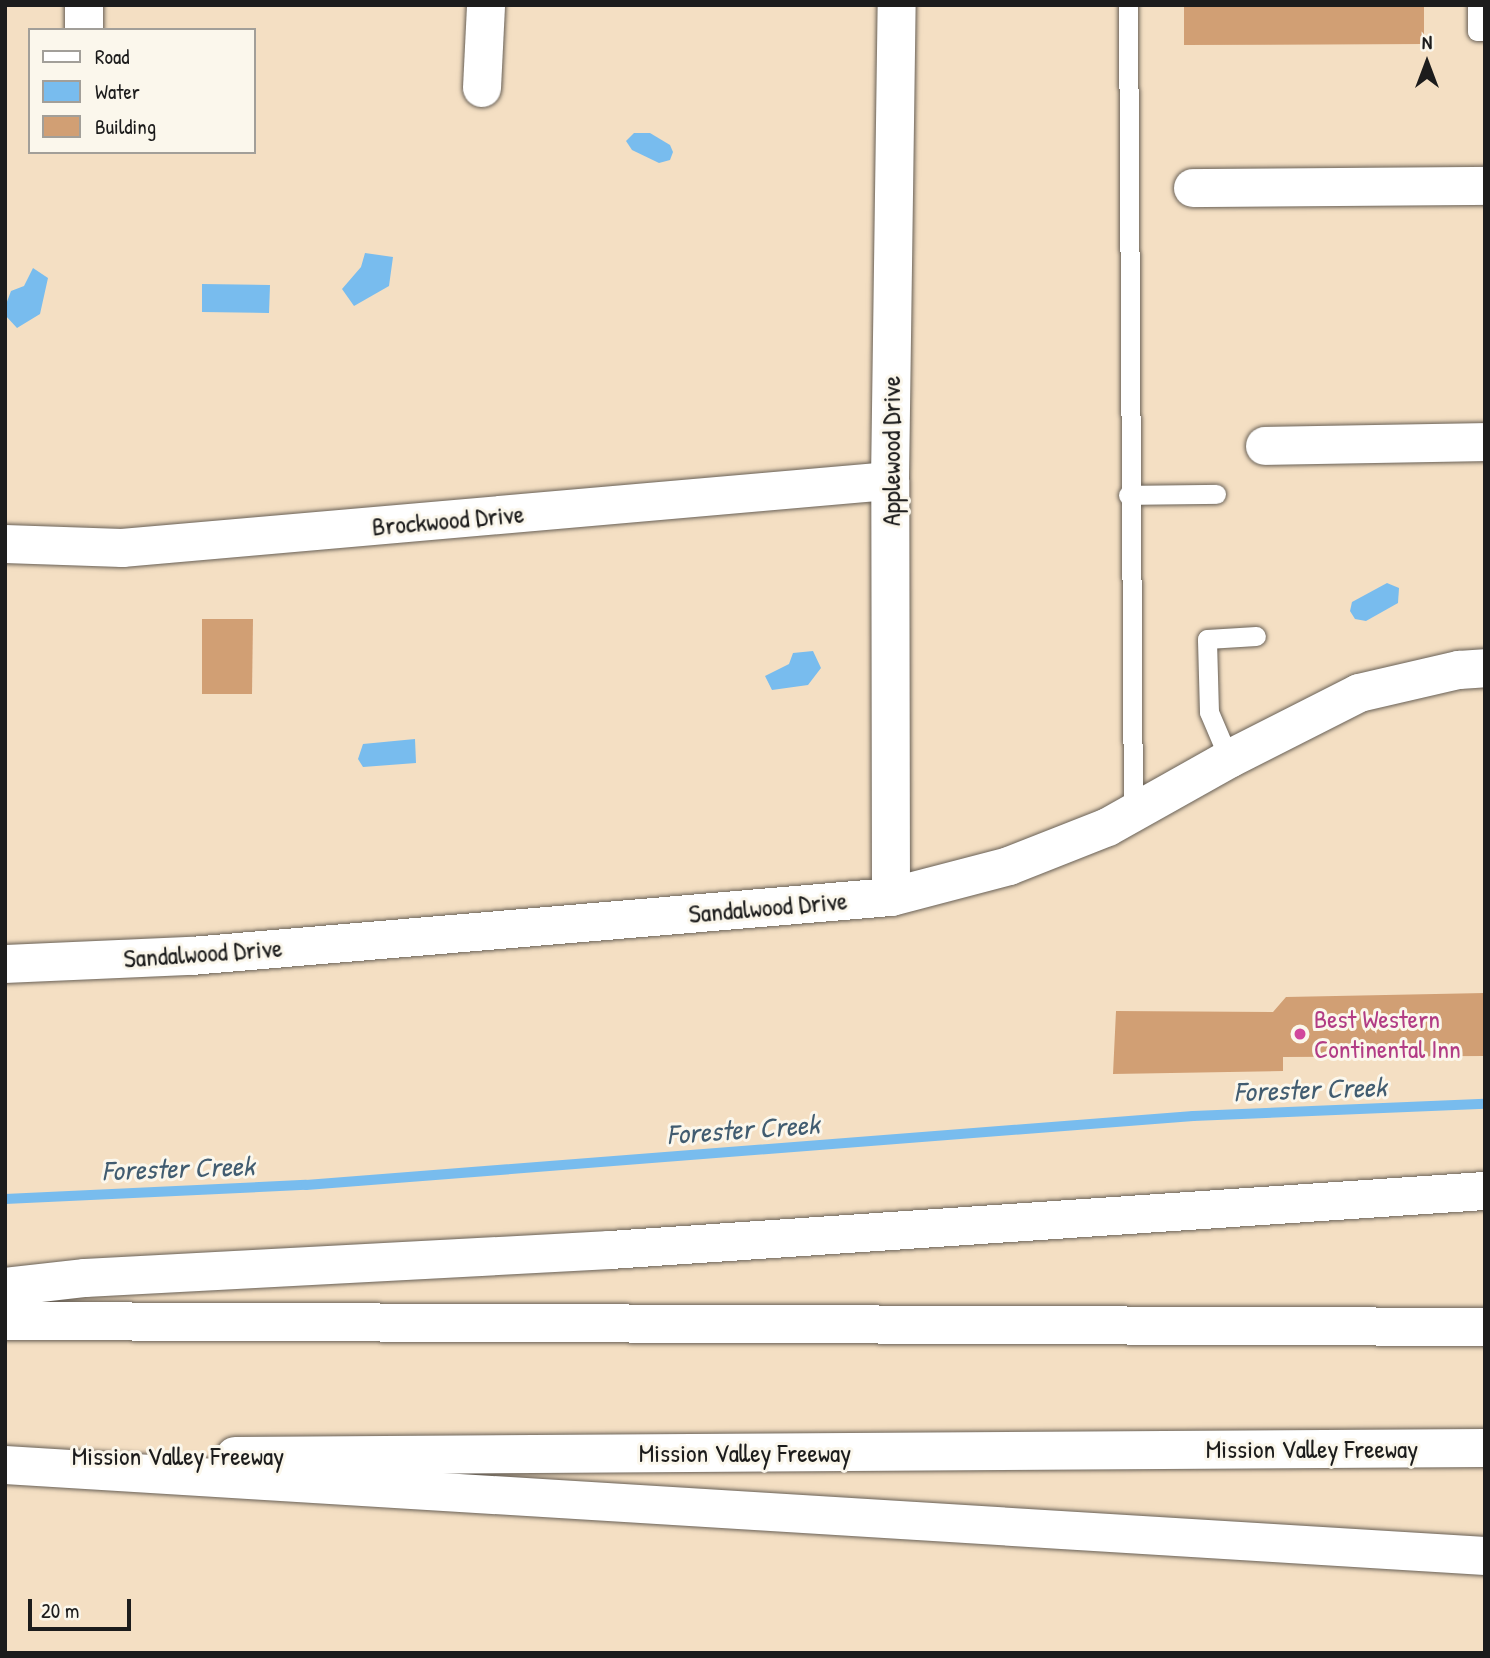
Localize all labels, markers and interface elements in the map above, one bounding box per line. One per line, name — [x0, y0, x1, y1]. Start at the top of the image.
legend — [28, 28, 256, 154]
north arrow — [1392, 28, 1462, 98]
text: N — [1422, 29, 1432, 55]
text: Road — [95, 42, 129, 71]
text: Water — [95, 77, 140, 106]
text: Building — [95, 112, 156, 141]
street label: Applewood Drive — [875, 376, 907, 526]
street label: Brockwood Drive — [371, 498, 525, 542]
street label: Sandalwood Drive — [687, 885, 849, 929]
street label: Sandalwood Drive — [123, 932, 283, 974]
place label: Best Western Continental Inn — [1314, 1003, 1461, 1064]
marker: Best Western Continental Inn — [1292, 1026, 1308, 1042]
water label: Forester Creek — [1233, 1070, 1387, 1108]
water label: Forester Creek — [666, 1107, 820, 1151]
water label: Forester Creek — [101, 1149, 255, 1187]
street label: Mission Valley Freeway — [1206, 1433, 1418, 1465]
street label: Mission Valley Freeway — [639, 1437, 851, 1469]
street label: Mission Valley Freeway — [72, 1440, 284, 1472]
scale bar — [32, 1584, 135, 1628]
text: 20 m — [41, 1596, 79, 1625]

